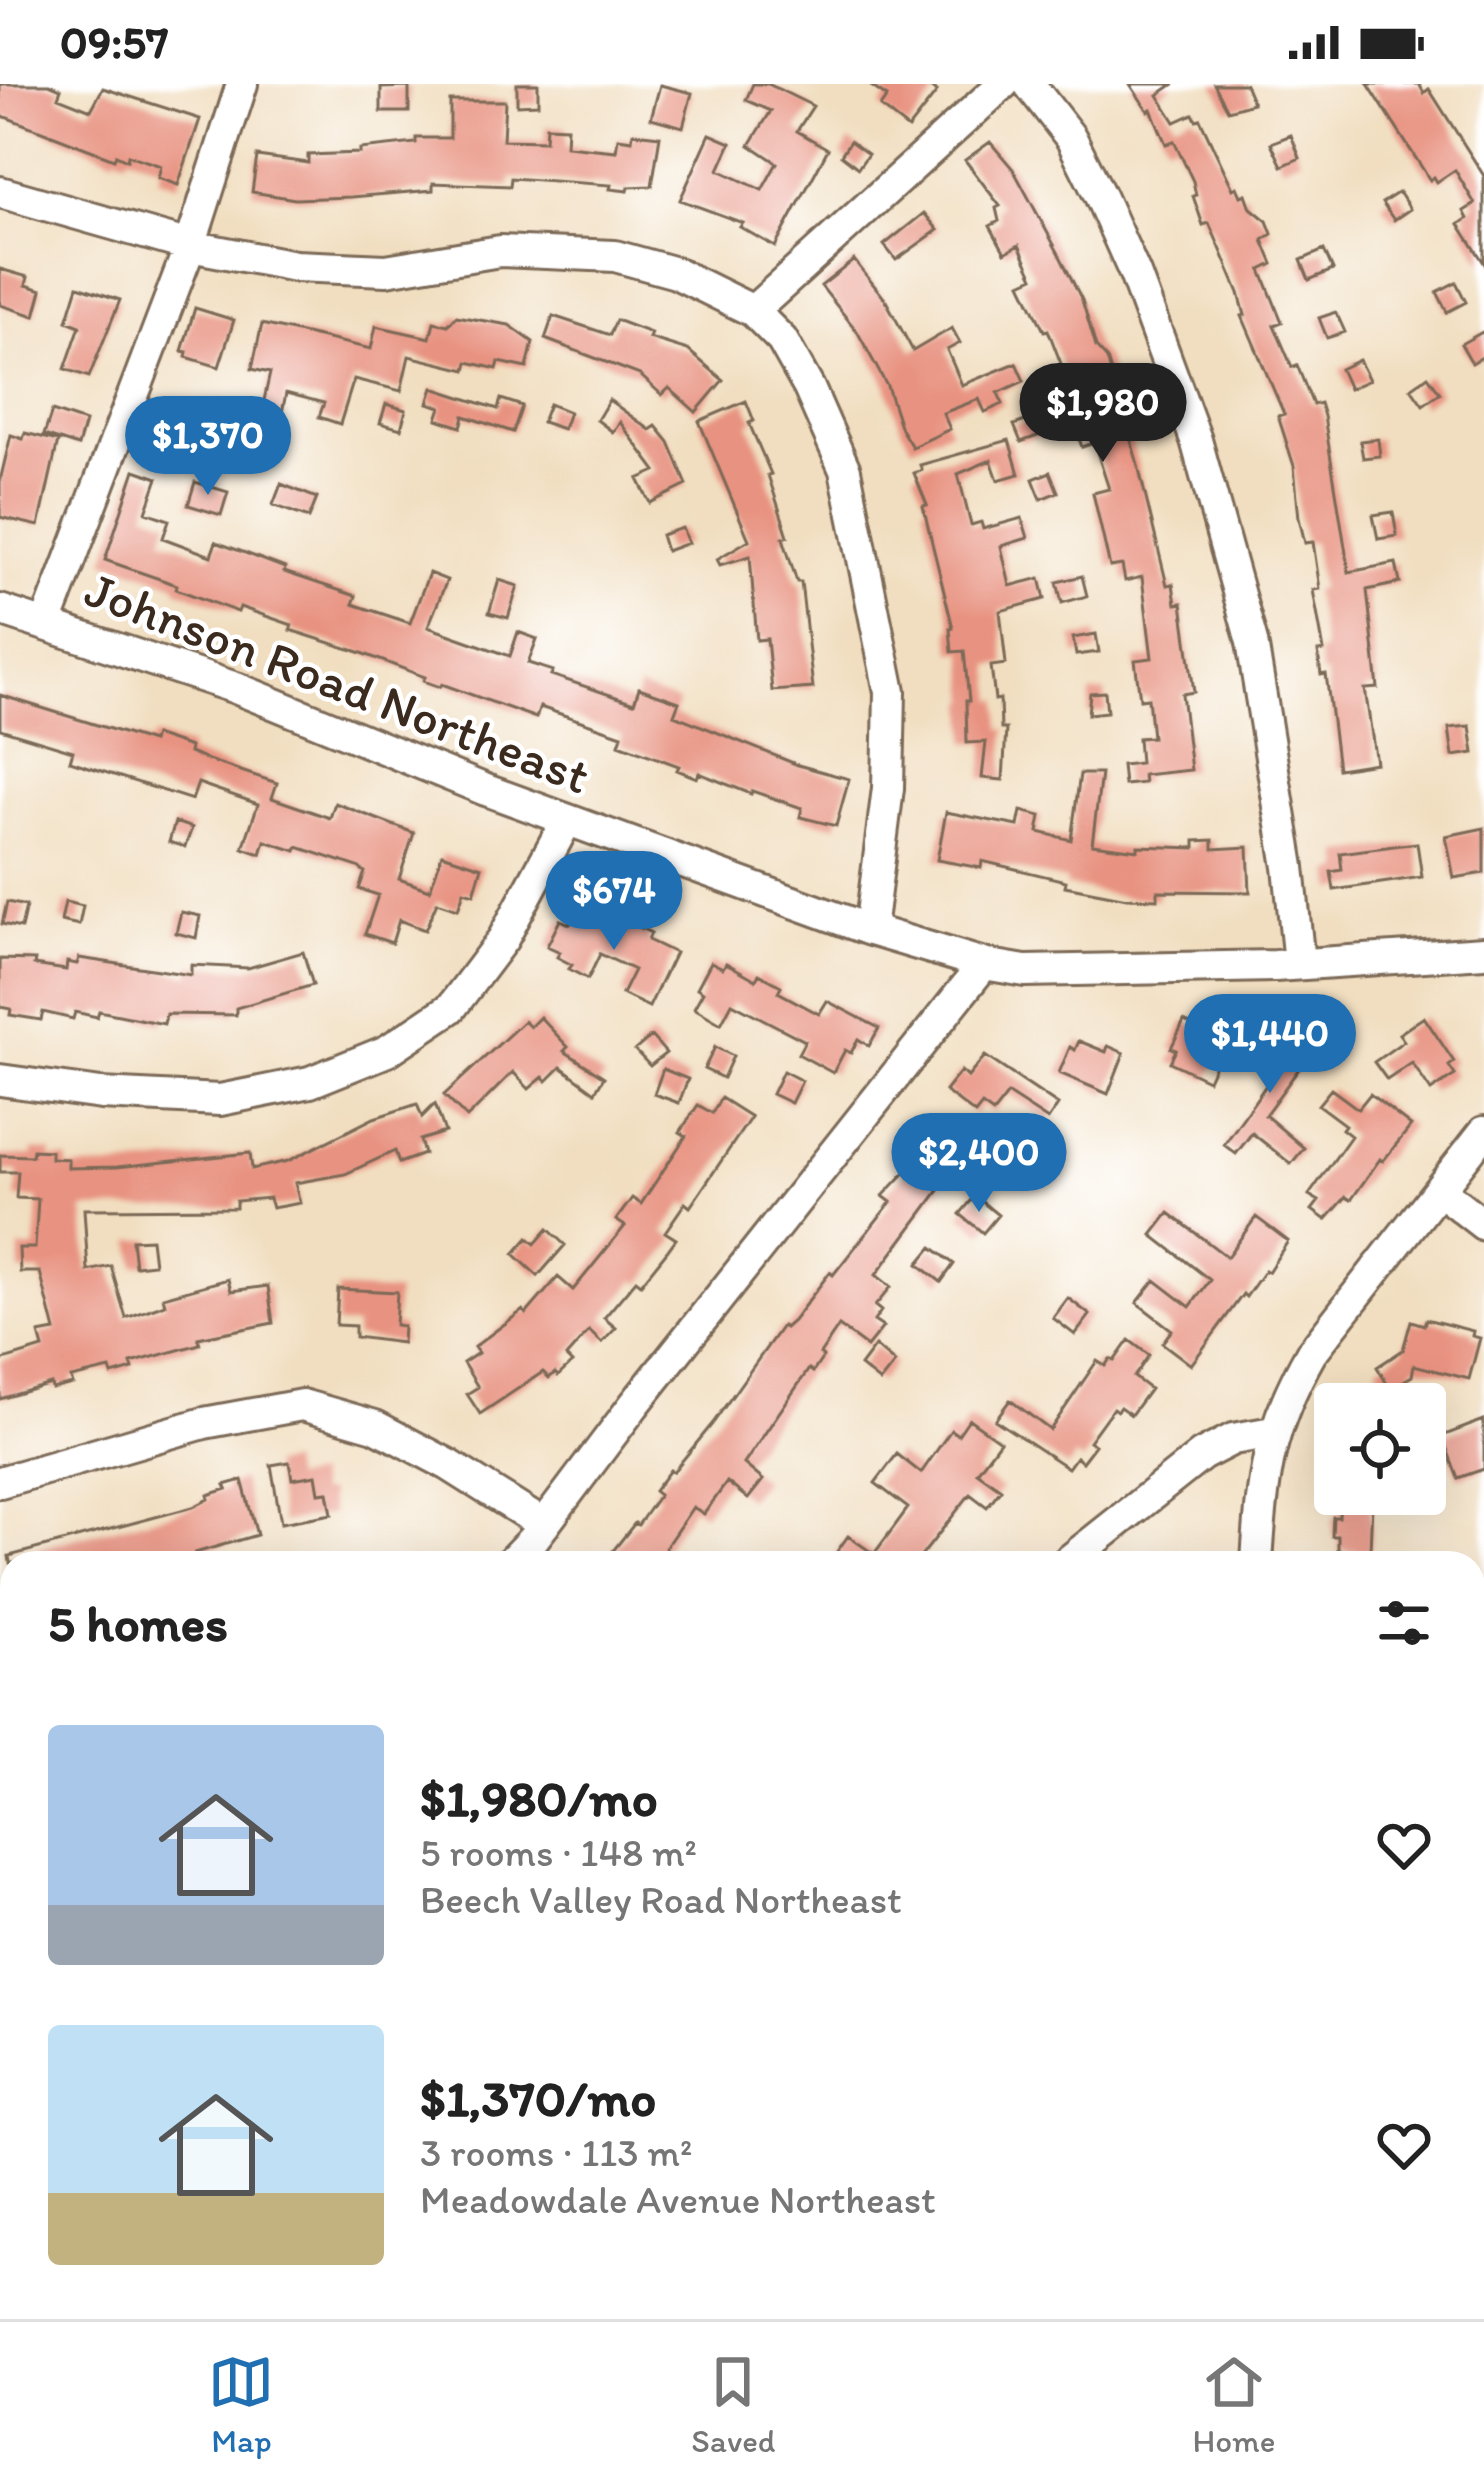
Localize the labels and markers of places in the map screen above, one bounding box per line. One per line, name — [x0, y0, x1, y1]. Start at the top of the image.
pin: $1,980 — [1005, 363, 1201, 465]
pin: $1,370 — [110, 396, 306, 498]
pin: $674 — [543, 851, 685, 953]
pin: $1,440 — [1172, 994, 1368, 1096]
pin: $2,400 — [881, 1113, 1077, 1215]

